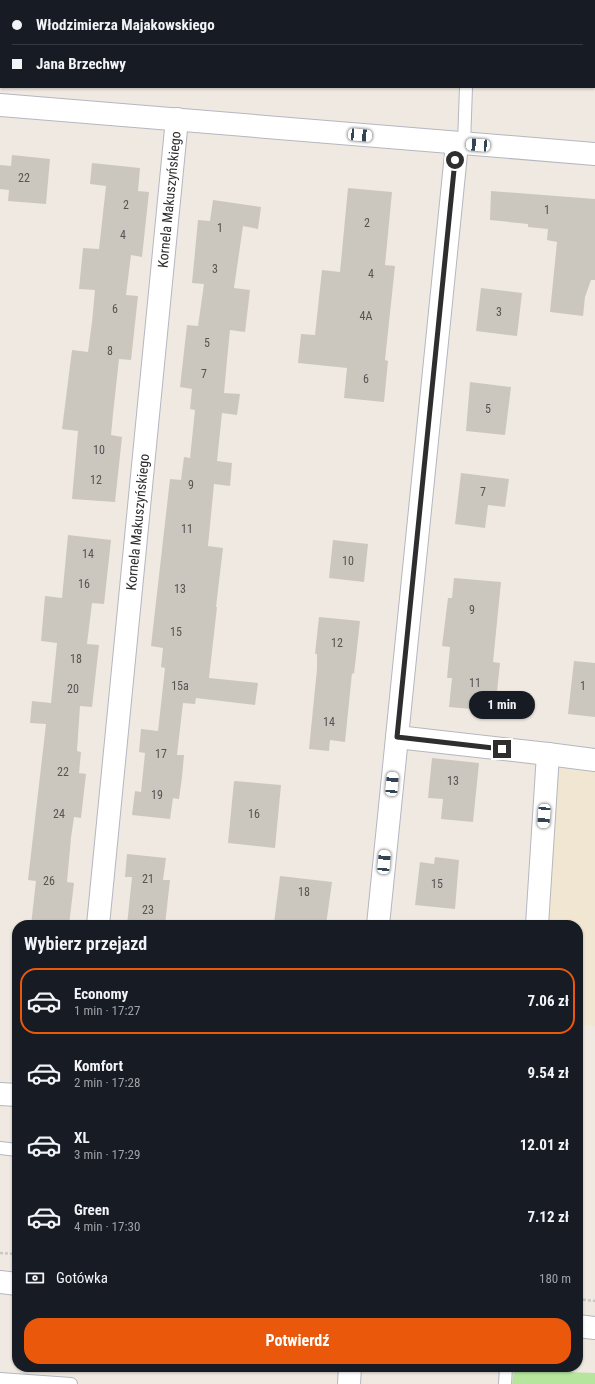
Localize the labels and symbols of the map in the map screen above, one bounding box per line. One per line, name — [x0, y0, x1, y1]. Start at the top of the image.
car — [348, 128, 372, 142]
street label: Kornela Makuszyńskiego — [154, 130, 184, 269]
car — [466, 138, 490, 152]
route start — [446, 151, 464, 169]
house number: 22 — [18, 171, 30, 185]
house number: 2 — [123, 198, 129, 212]
house number: 1 — [544, 203, 550, 217]
house number: 2 — [364, 216, 370, 230]
house number: 1 — [217, 221, 223, 235]
house number: 4 — [120, 228, 126, 242]
house number: 3 — [212, 262, 218, 276]
house number: 4 — [368, 267, 374, 281]
house number: 6 — [112, 302, 118, 316]
house number: 3 — [496, 305, 502, 319]
house number: 4A — [360, 309, 373, 323]
house number: 5 — [204, 336, 210, 350]
house number: 8 — [107, 344, 113, 358]
house number: 7 — [201, 367, 207, 381]
house number: 6 — [363, 372, 369, 386]
house number: 5 — [485, 402, 491, 416]
house number: 10 — [93, 443, 105, 457]
street label: Kornela Makuszyńskiego — [123, 453, 152, 591]
house number: 12 — [90, 473, 102, 487]
house number: 9 — [188, 478, 194, 492]
house number: 7 — [480, 485, 486, 499]
house number: 11 — [181, 522, 193, 536]
house number: 14 — [82, 547, 94, 561]
house number: 10 — [342, 554, 354, 568]
house number: 16 — [78, 577, 90, 591]
house number: 13 — [174, 582, 186, 596]
house number: 9 — [469, 603, 475, 617]
house number: 15 — [170, 625, 182, 639]
house number: 12 — [331, 636, 343, 650]
house number: 18 — [70, 652, 82, 666]
house number: 11 — [469, 676, 481, 690]
house number: 15a — [171, 679, 189, 693]
house number: 1 — [580, 679, 586, 693]
house number: 20 — [67, 682, 79, 696]
callout: 1 min — [469, 691, 535, 719]
house number: 14 — [323, 715, 335, 729]
route end — [493, 740, 511, 758]
house number: 17 — [155, 747, 167, 761]
house number: 22 — [57, 765, 69, 779]
car — [385, 772, 399, 796]
house number: 13 — [447, 774, 459, 788]
house number: 19 — [151, 788, 163, 802]
car — [537, 804, 551, 828]
house number: 24 — [53, 807, 65, 821]
house number: 16 — [248, 807, 260, 821]
car — [377, 850, 391, 874]
house number: 21 — [142, 872, 154, 886]
house number: 26 — [43, 874, 55, 888]
house number: 15 — [431, 877, 443, 891]
house number: 18 — [298, 885, 310, 899]
house number: 23 — [142, 903, 154, 917]

